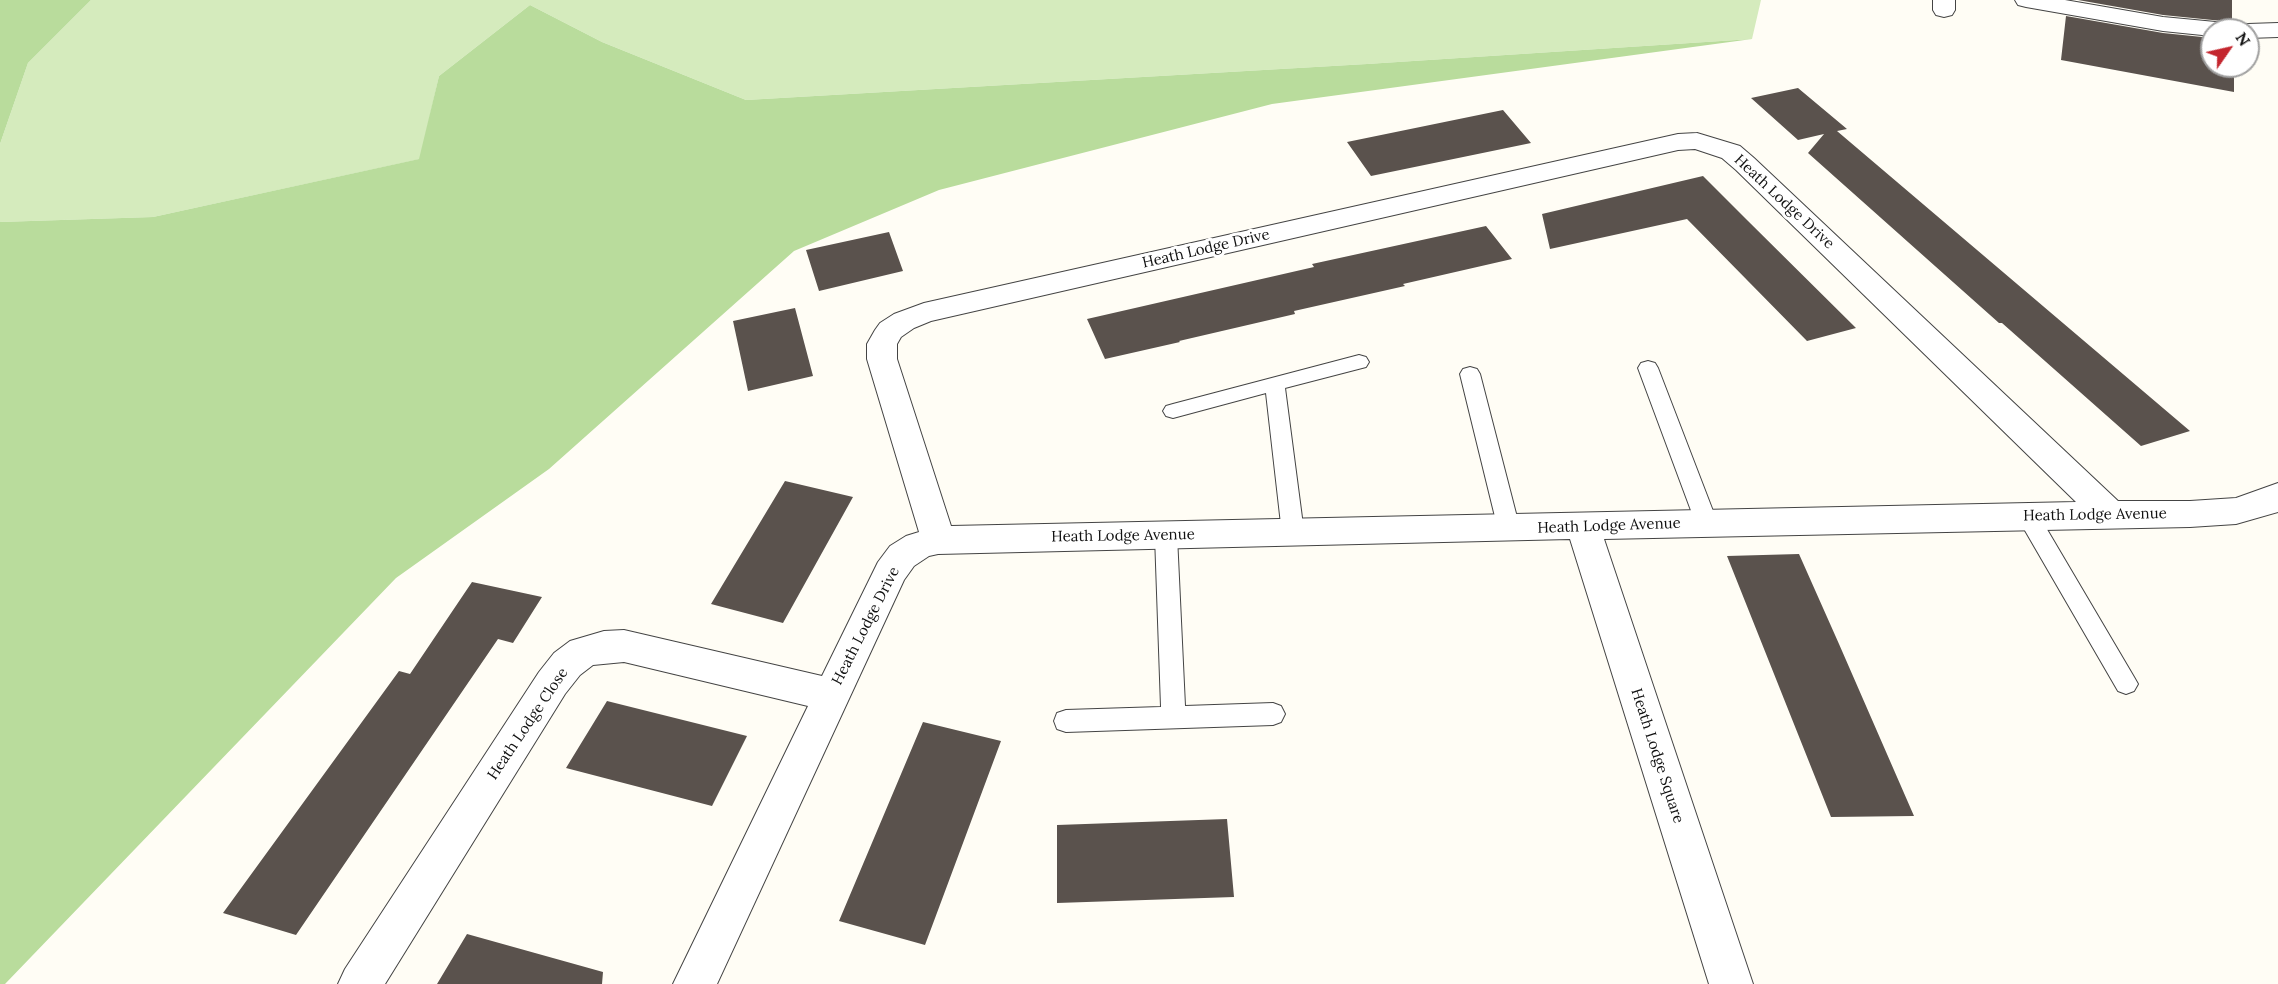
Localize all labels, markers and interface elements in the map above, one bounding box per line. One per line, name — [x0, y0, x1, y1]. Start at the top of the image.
north arrow — [2200, 18, 2260, 78]
text: N — [2232, 28, 2255, 50]
street label: Heath Lodge Drive — [1730, 151, 1838, 253]
street label: Heath Lodge Drive — [1141, 226, 1271, 272]
street label: Heath Lodge Avenue — [2023, 505, 2167, 525]
street label: Heath Lodge Avenue — [1537, 515, 1681, 537]
street label: Heath Lodge Avenue — [1051, 526, 1195, 546]
street label: Heath Lodge Drive — [828, 564, 904, 688]
street label: Heath Lodge Close — [484, 665, 572, 783]
street label: Heath Lodge Square — [1627, 686, 1687, 826]

